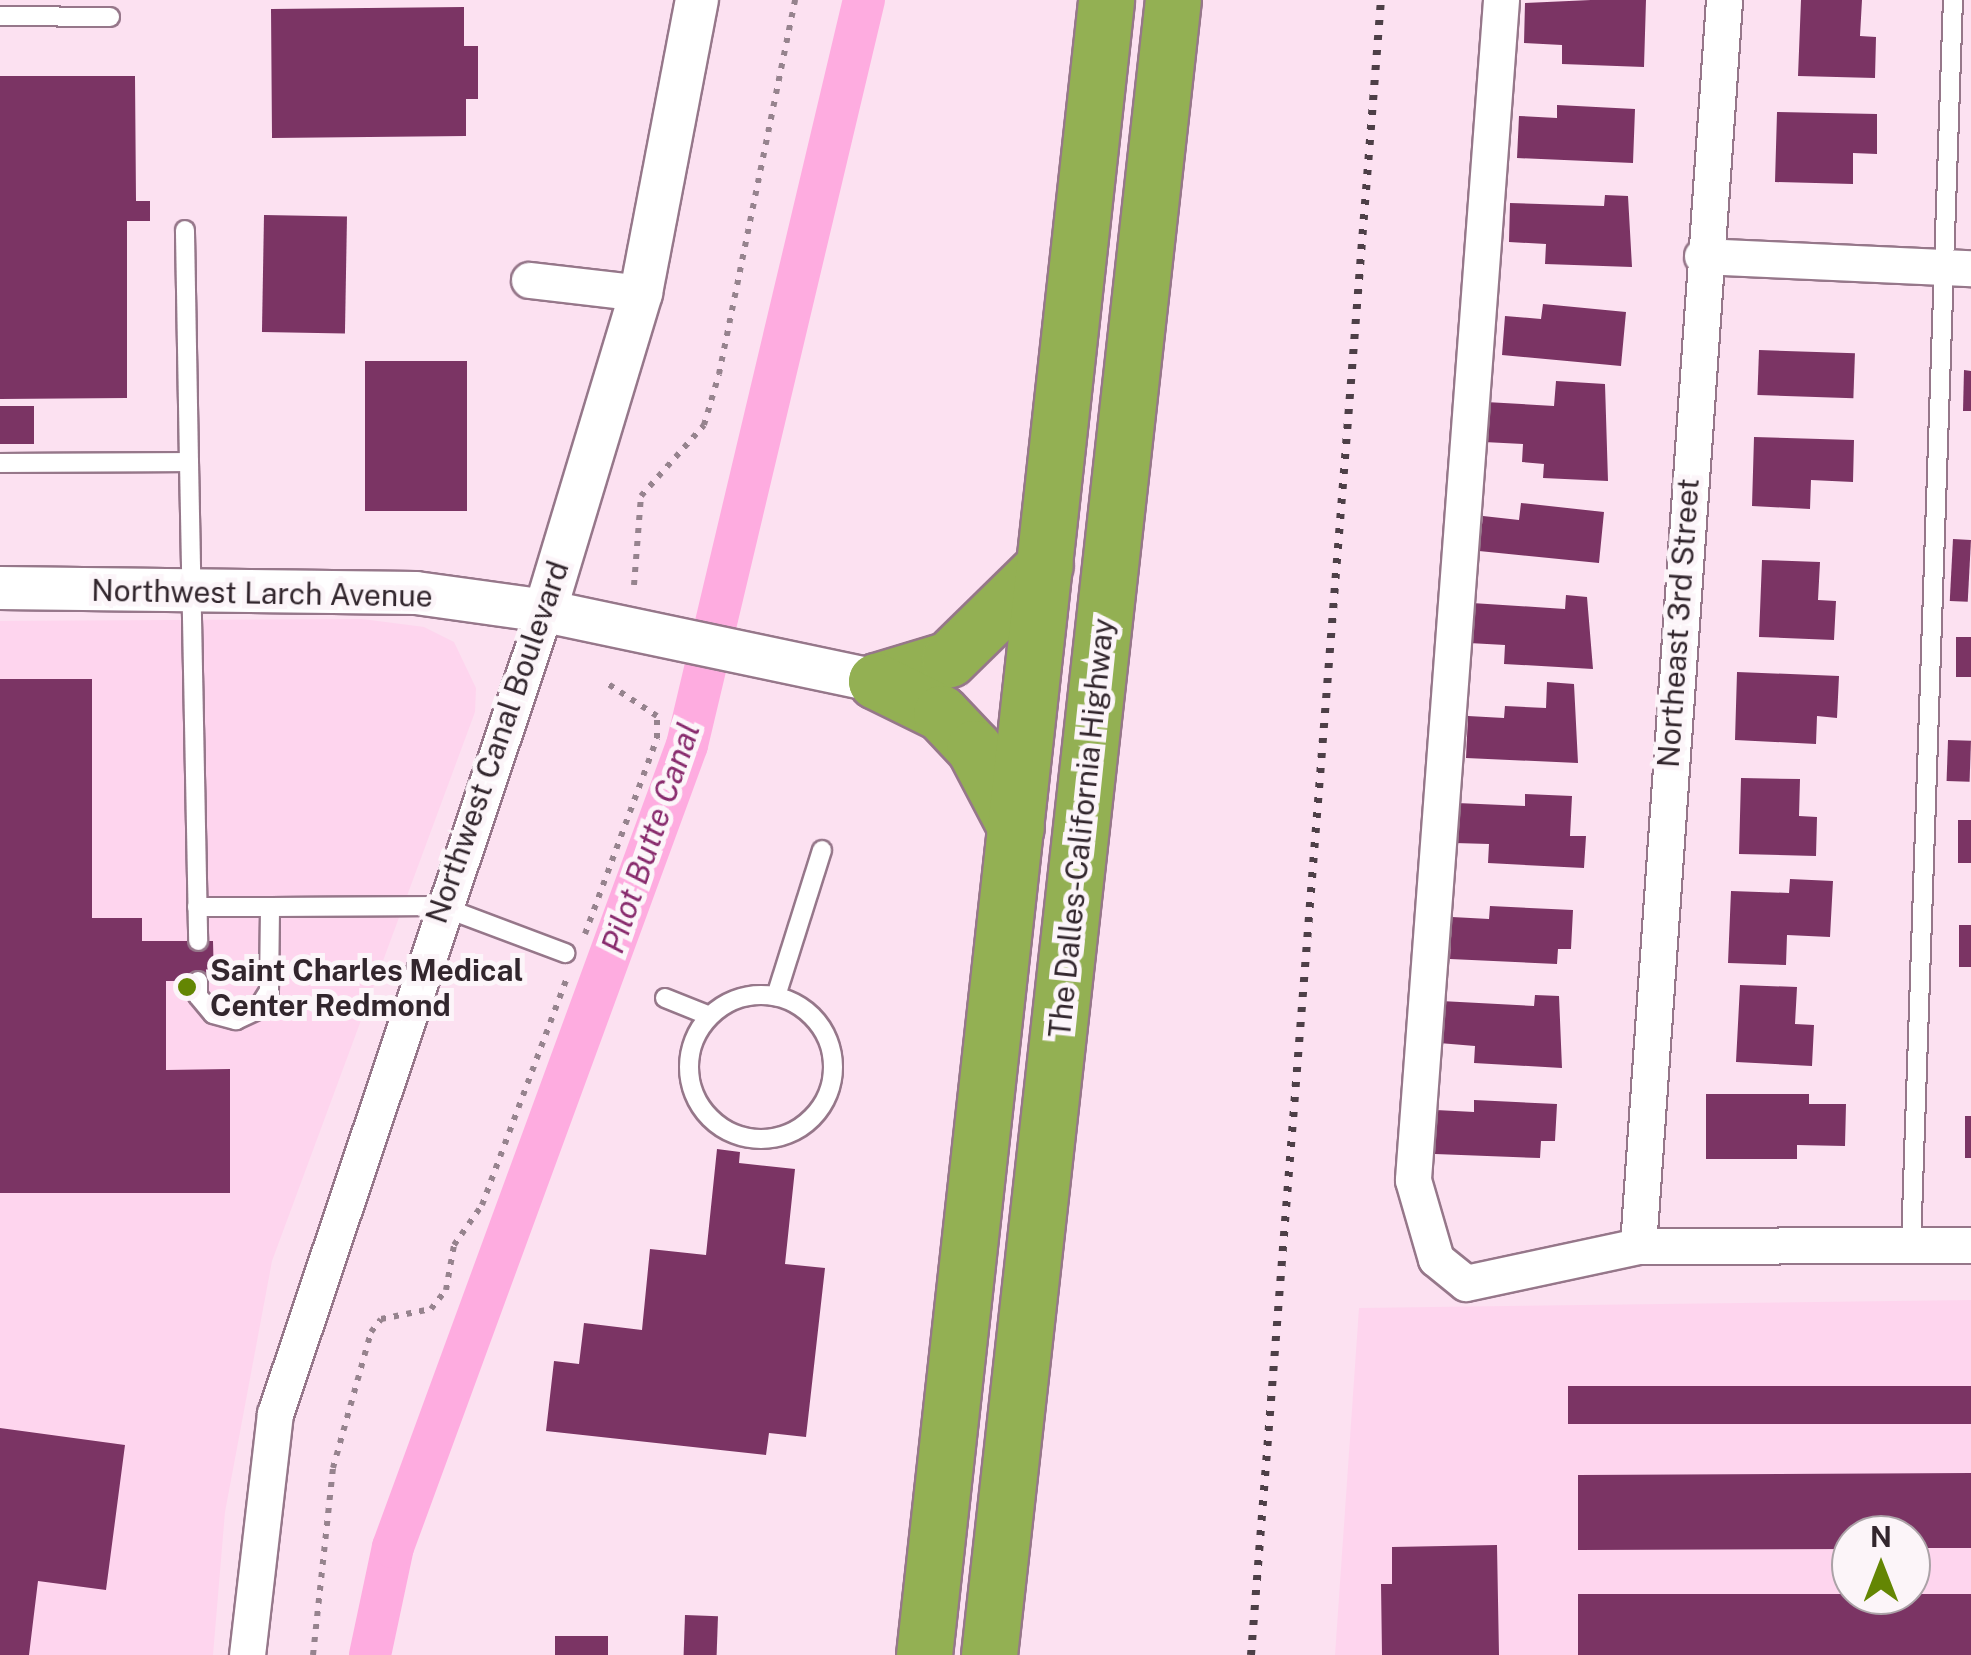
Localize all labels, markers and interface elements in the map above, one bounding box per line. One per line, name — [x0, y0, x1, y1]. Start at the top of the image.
street label: Northeast 3rd Street — [1650, 477, 1706, 769]
street label: Northwest Canal Boulevard — [418, 556, 576, 928]
street label: Northwest Larch Avenue — [91, 572, 433, 614]
street label: The Dalles-California Highway — [1041, 616, 1121, 1040]
water label: Pilot Butte Canal — [594, 718, 708, 958]
place label: Saint Charles Medical Center Redmond — [210, 952, 523, 1022]
marker: Saint Charles Medical Center Redmond — [174, 974, 200, 1000]
north arrow — [1831, 1515, 1931, 1615]
text: N — [1870, 1520, 1892, 1553]

